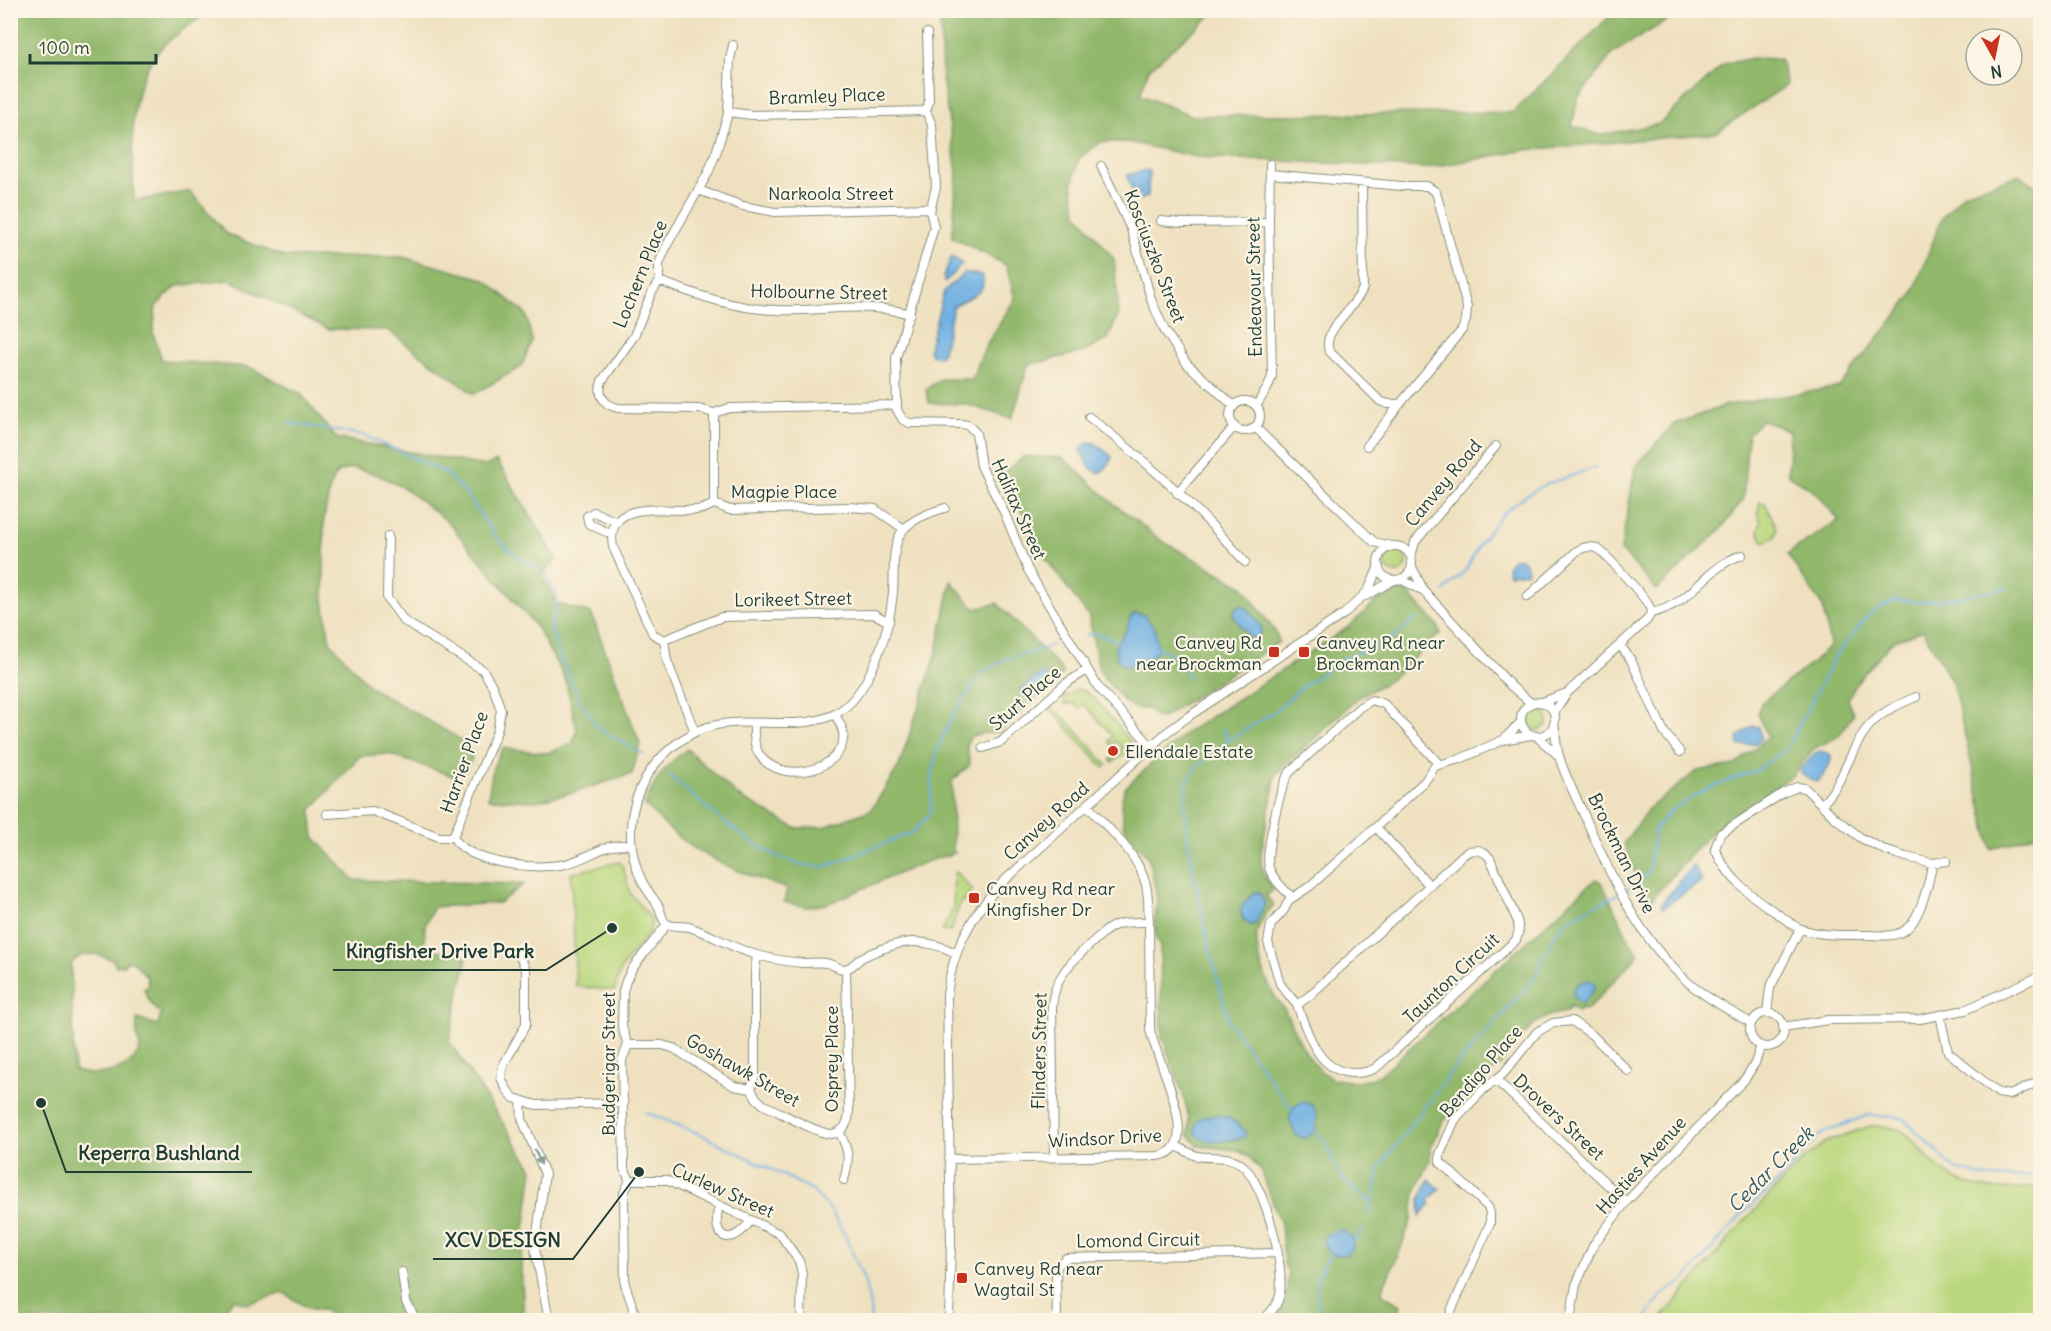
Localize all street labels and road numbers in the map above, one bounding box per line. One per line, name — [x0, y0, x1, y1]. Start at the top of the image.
street label: Bramley Place — [768, 82, 886, 110]
street label: Narkoola Street — [768, 182, 894, 205]
street label: Kosciuszko Street — [1119, 186, 1191, 326]
street label: Lochern Place — [608, 217, 672, 331]
street label: Endeavour Street — [1241, 217, 1267, 357]
street label: Holbourne Street — [750, 279, 888, 305]
street label: Canvey Road — [1400, 434, 1487, 532]
street label: Halifax Street — [986, 455, 1052, 563]
street label: Magpie Place — [731, 480, 837, 503]
street label: Lorikeet Street — [734, 586, 852, 612]
street label: Sturt Place — [984, 661, 1066, 735]
street label: Harrier Place — [435, 708, 493, 816]
street label: Canvey Road — [998, 776, 1094, 865]
street label: Brockman Drive — [1583, 789, 1661, 917]
street label: Taunton Circuit — [1398, 928, 1504, 1028]
street label: Budgerigar Street — [597, 992, 620, 1136]
street label: Flinders Street — [1026, 992, 1052, 1110]
street label: Osprey Place — [820, 1006, 843, 1112]
street label: Bendigo Place — [1435, 1020, 1527, 1122]
street label: Goshawk Street — [682, 1028, 804, 1112]
street label: Drovers Street — [1509, 1069, 1609, 1165]
street label: Hasties Avenue — [1591, 1111, 1691, 1219]
street label: Windsor Drive — [1048, 1124, 1162, 1152]
street label: Curlew Street — [668, 1157, 778, 1223]
street label: Lomond Circuit — [1076, 1227, 1200, 1253]

